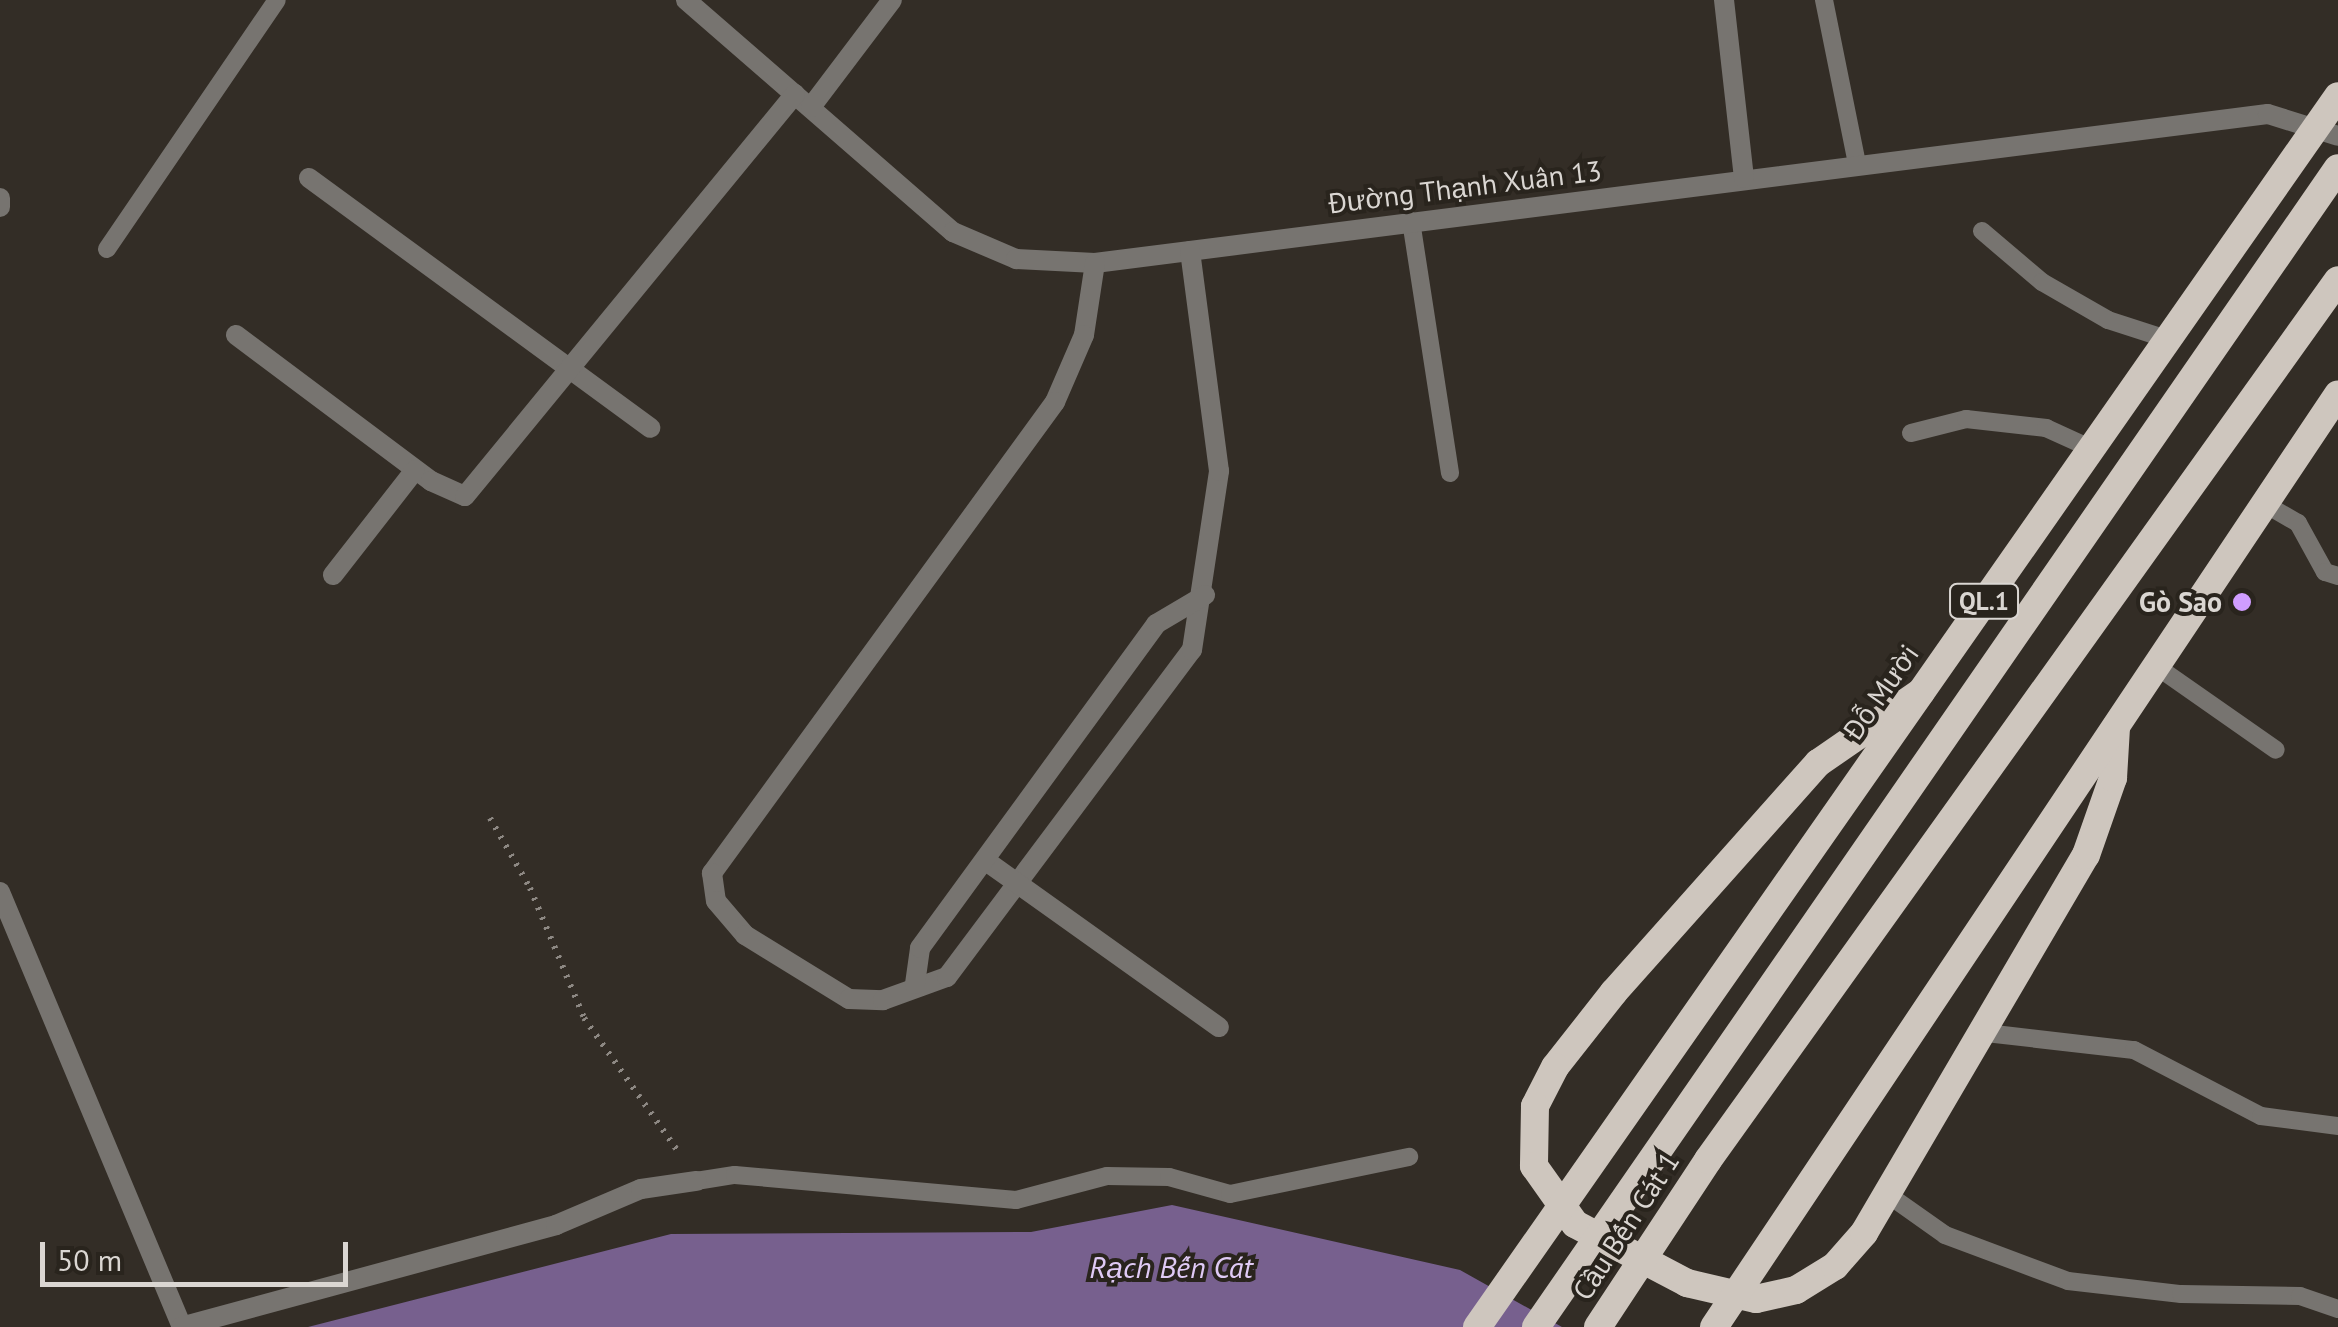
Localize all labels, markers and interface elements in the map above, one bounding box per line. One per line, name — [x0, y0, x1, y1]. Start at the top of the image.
street label: Đường Thạnh Xuân 13 — [1326, 153, 1604, 221]
road number: QL.1 — [1949, 581, 2019, 621]
place label: Gò Sao — [2139, 585, 2222, 619]
marker: Gò Sao — [2231, 591, 2253, 613]
street label: Đỗ Mười — [1836, 638, 1926, 746]
street label: Cầu Bến Cát 1 — [1566, 1146, 1686, 1306]
scale bar — [45, 1222, 352, 1284]
text: 50 m — [57, 1240, 122, 1279]
water label: Rạch Bến Cát — [1089, 1249, 1253, 1285]

